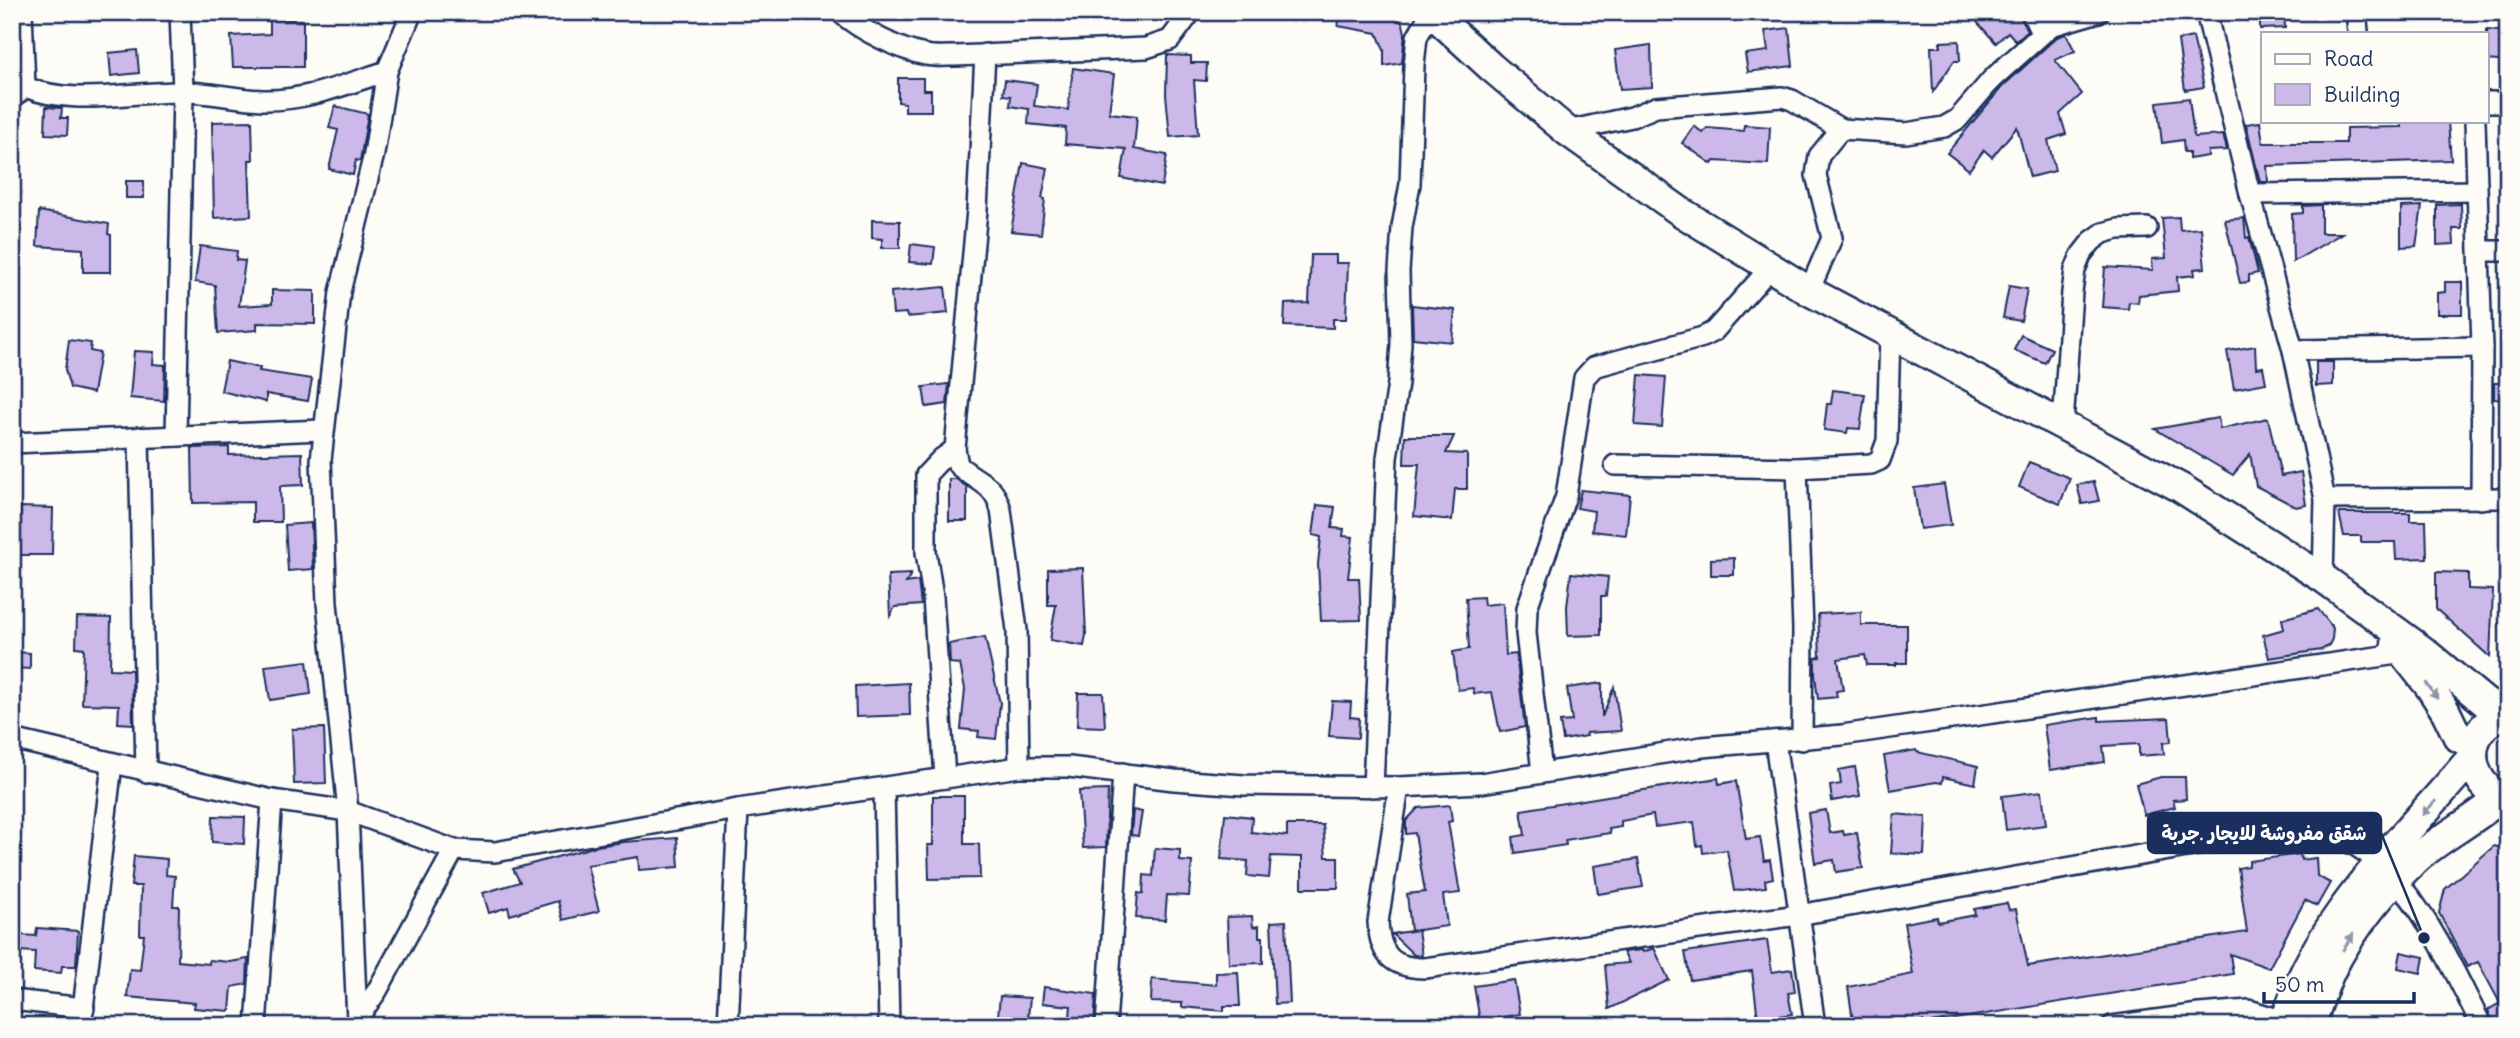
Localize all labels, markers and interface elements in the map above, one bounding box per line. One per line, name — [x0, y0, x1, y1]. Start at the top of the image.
legend — [2261, 32, 2488, 122]
text: Road — [2324, 45, 2373, 72]
text: Building — [2324, 81, 2400, 108]
one-way arrow — [2425, 682, 2439, 700]
one-way arrow — [2421, 799, 2437, 817]
callout: شقق مفروشة للايجار .جربة — [2148, 813, 2381, 853]
text: شقق مفروشة للايجار .جربة — [2162, 821, 2366, 846]
one-way arrow — [2342, 932, 2355, 951]
scale bar — [2264, 961, 2415, 1005]
text: 50 m — [2275, 971, 2324, 998]

